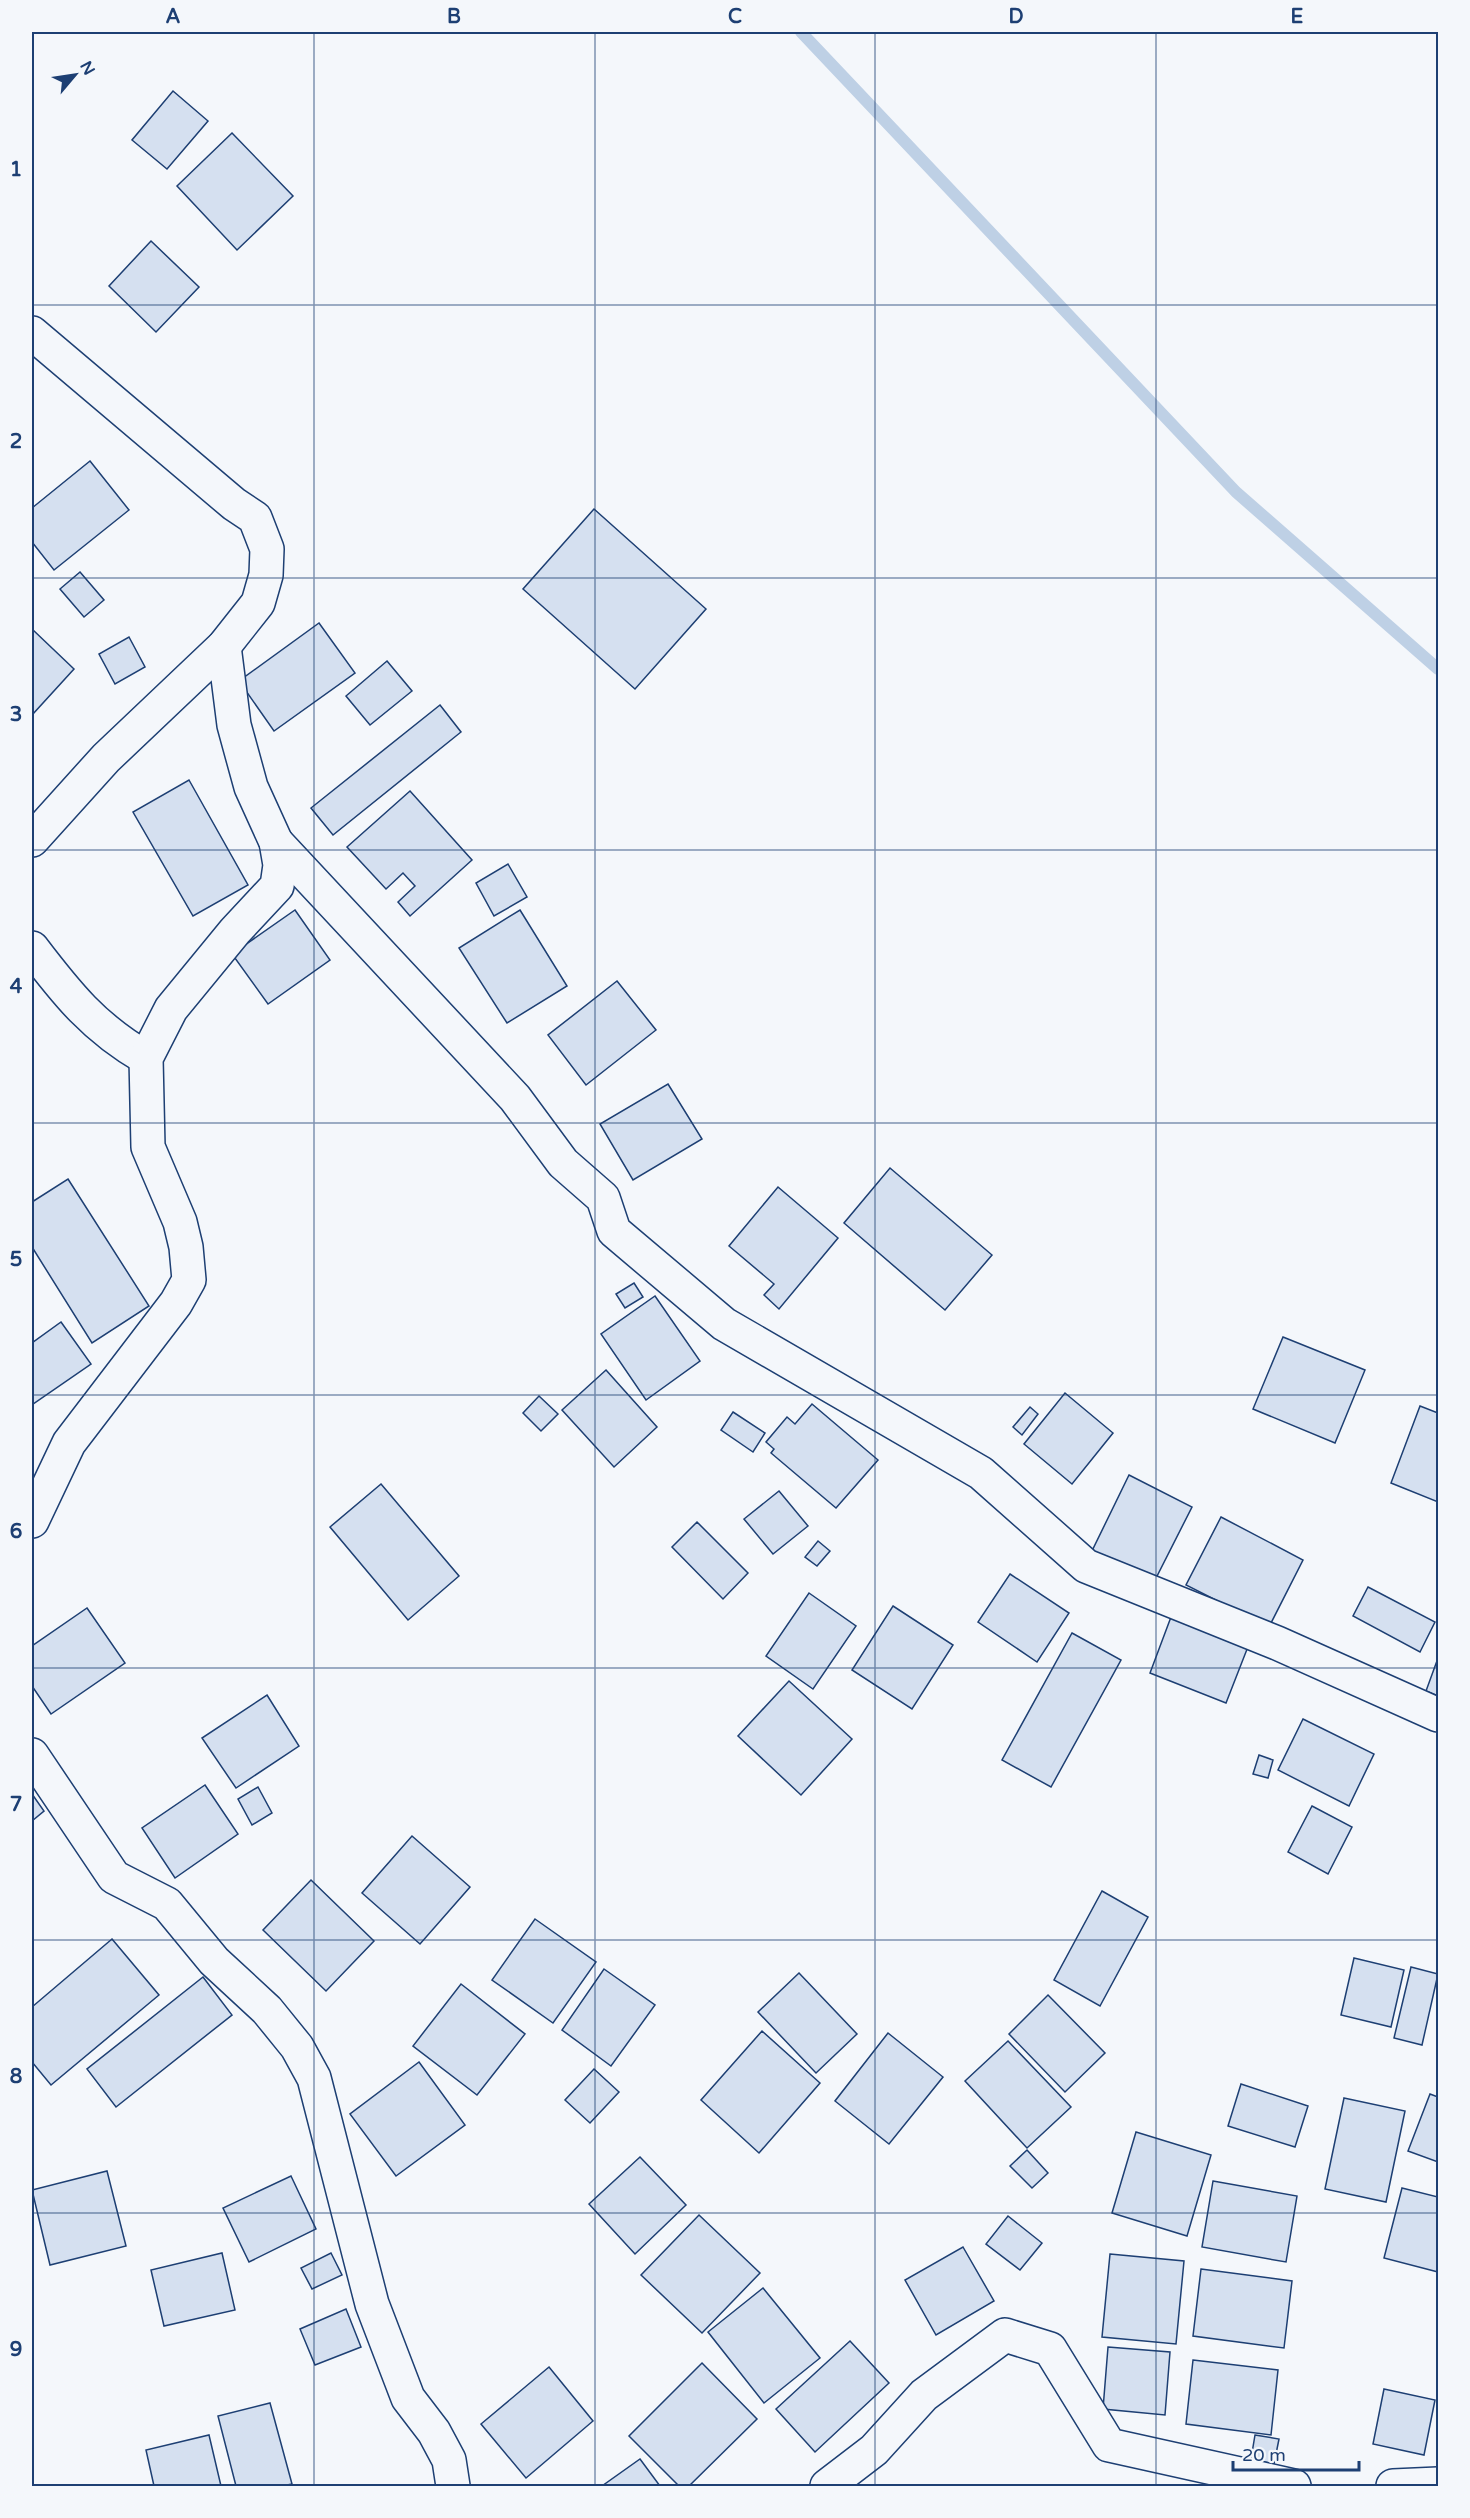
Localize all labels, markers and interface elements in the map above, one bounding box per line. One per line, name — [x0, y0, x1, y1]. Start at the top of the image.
text: A — [166, 5, 181, 29]
text: B — [447, 5, 461, 29]
text: C — [728, 5, 742, 29]
text: D — [1008, 5, 1024, 29]
text: E — [1291, 5, 1304, 29]
north arrow — [45, 45, 105, 105]
text: N — [75, 58, 99, 79]
text: 1 — [10, 158, 22, 182]
text: 2 — [10, 430, 22, 454]
text: 3 — [10, 703, 22, 727]
text: 4 — [10, 975, 23, 999]
text: 5 — [10, 1248, 22, 1272]
text: 6 — [10, 1520, 22, 1544]
text: 7 — [10, 1793, 22, 1817]
text: 8 — [10, 2065, 22, 2089]
text: 9 — [10, 2338, 22, 2362]
scale bar — [1233, 2434, 1359, 2472]
text: 20 m — [1242, 2444, 1286, 2466]

